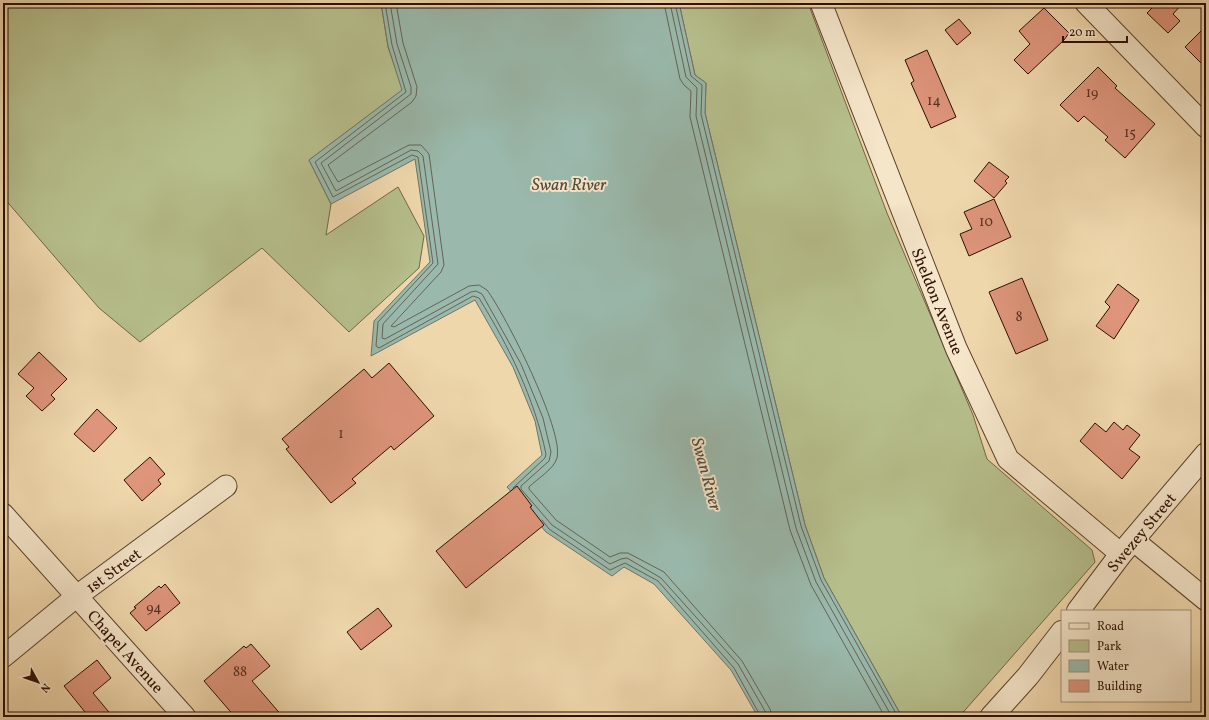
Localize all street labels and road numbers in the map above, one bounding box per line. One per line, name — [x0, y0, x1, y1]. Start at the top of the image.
street label: Sheldon Avenue — [905, 245, 968, 358]
street label: Swezey Street — [1103, 489, 1183, 578]
street label: 1st Street — [82, 544, 147, 599]
street label: Chapel Avenue — [81, 606, 168, 699]

